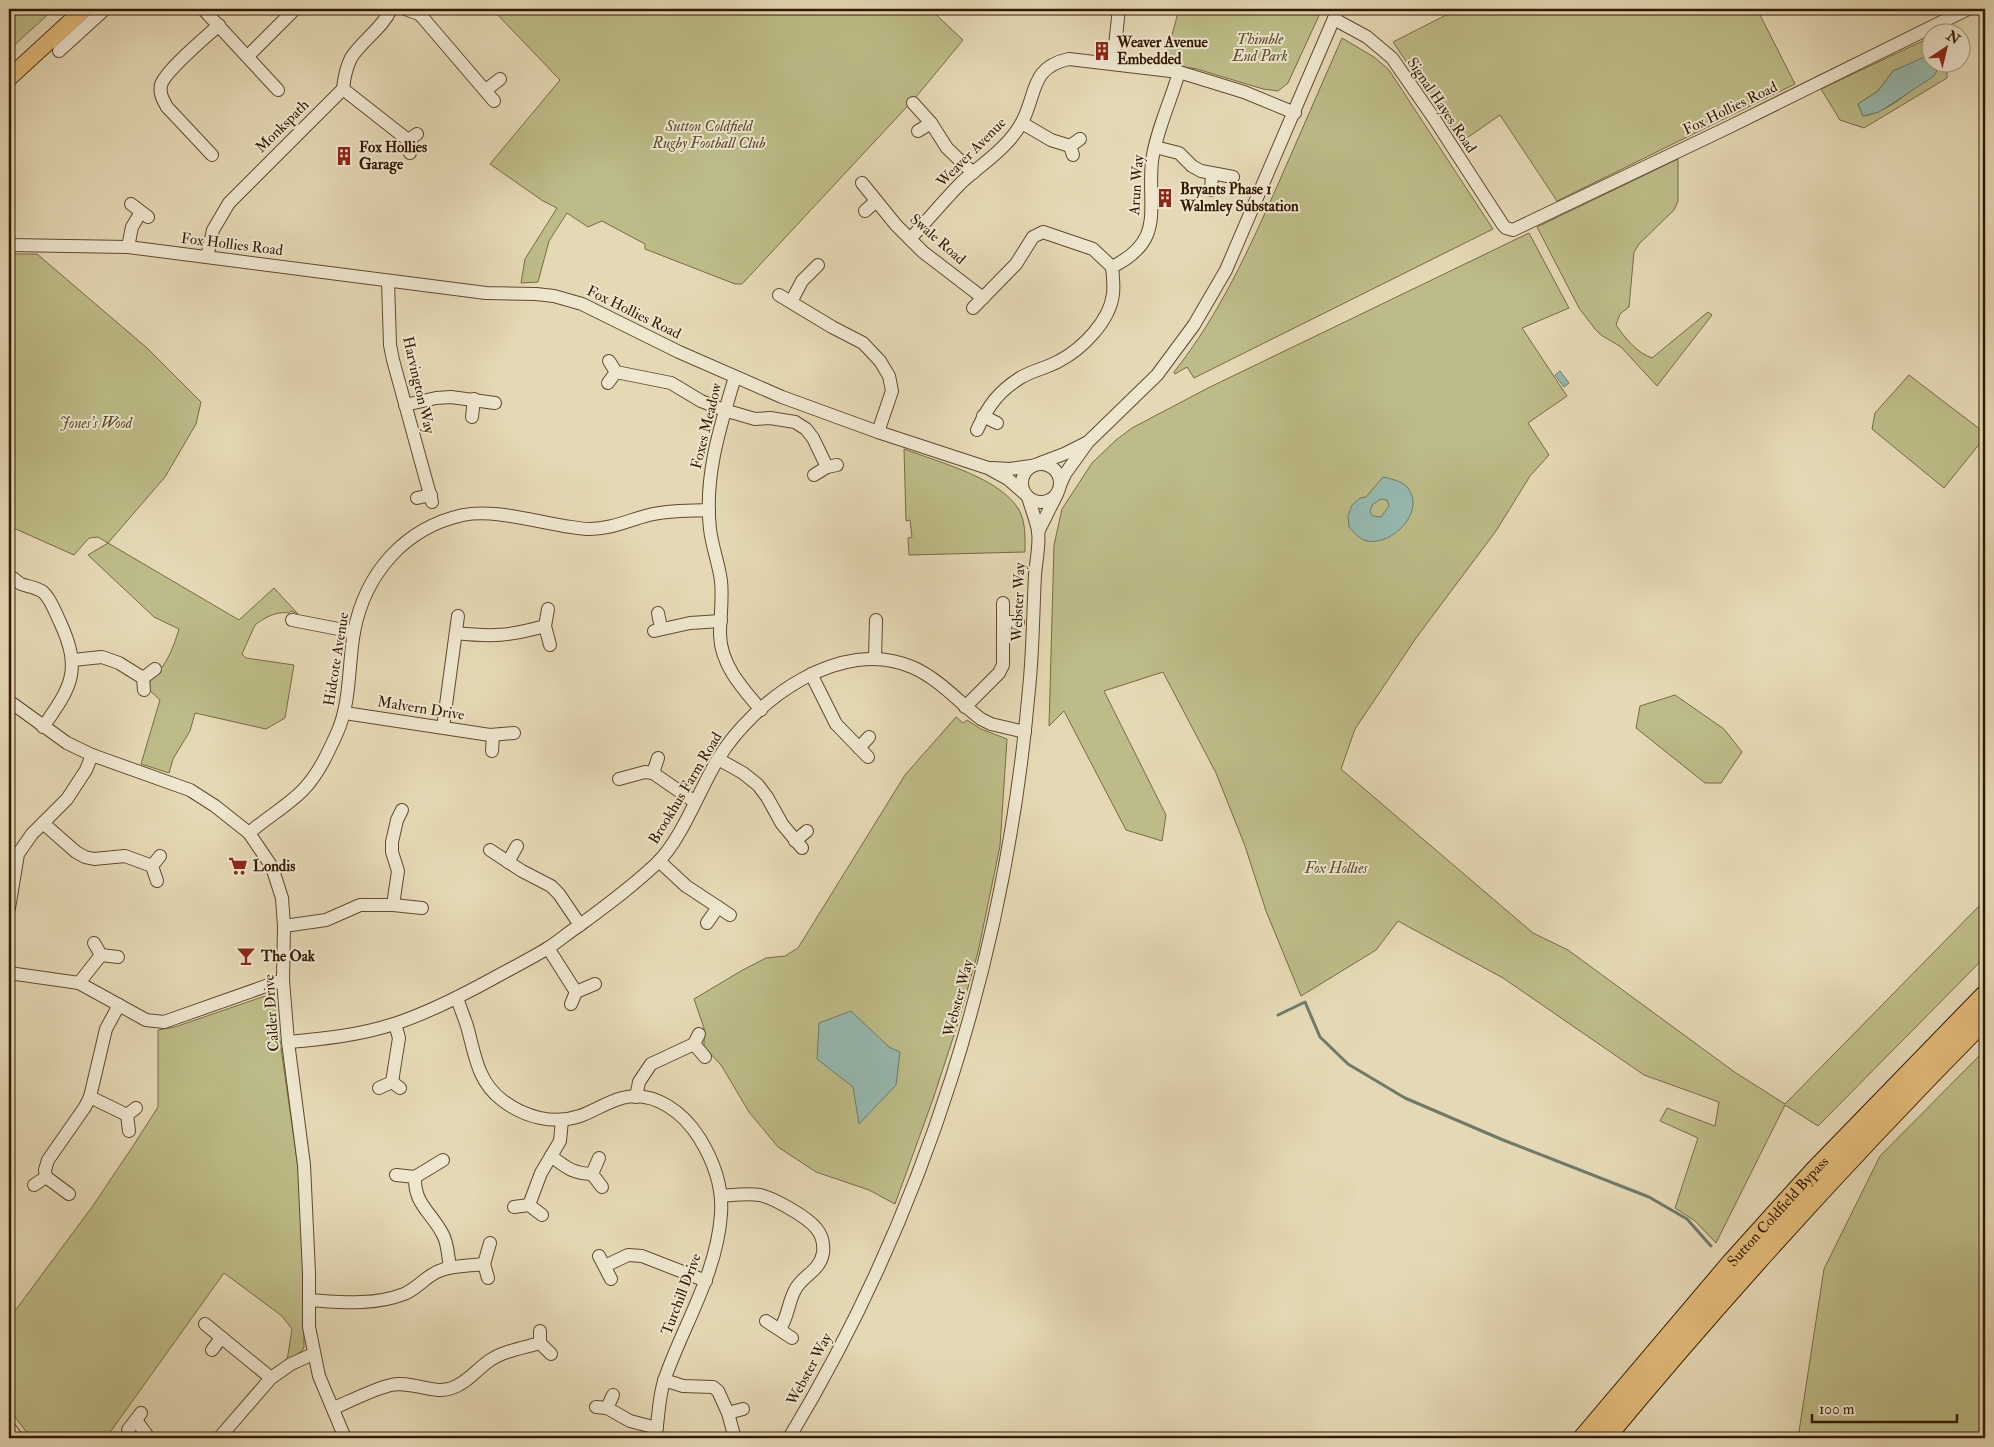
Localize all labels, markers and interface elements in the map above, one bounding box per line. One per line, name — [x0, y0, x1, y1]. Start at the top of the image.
north arrow — [1922, 22, 1972, 72]
text: N — [1942, 27, 1964, 49]
park label: Thimble End Park — [1231, 30, 1288, 66]
place label: Weaver Avenue Embedded — [1116, 33, 1209, 69]
building icon: Weaver Avenue Embedded — [1091, 40, 1113, 62]
street label: Signal Hayes Road — [1403, 54, 1481, 157]
street label: Fox Hollies Road — [1680, 77, 1781, 140]
street label: Monkspath — [252, 96, 314, 158]
street label: Weaver Avenue — [932, 113, 1010, 192]
park label: Sutton Coldfield Rugby Football Club — [651, 117, 766, 153]
place label: Fox Hollies Garage — [359, 138, 427, 175]
building icon: Fox Hollies Garage — [333, 145, 355, 167]
street label: Arun Way — [1125, 154, 1148, 217]
place label: Bryants Phase 1 Walmley Substation — [1179, 180, 1299, 217]
building icon: Bryants Phase 1 Walmley Substation — [1154, 187, 1176, 209]
street label: Swale Road — [906, 210, 970, 269]
street label: Fox Hollies Road — [180, 229, 285, 260]
street label: Fox Hollies Road — [583, 281, 685, 344]
street label: Harvington Way — [398, 335, 439, 436]
street label: Foxes Meadow — [687, 381, 726, 471]
park label: Jones's Wood — [60, 414, 134, 433]
street label: Webster Way — [1008, 562, 1029, 643]
street label: Hidcote Avenue — [320, 611, 353, 707]
street label: Malvern Drive — [376, 692, 466, 725]
street label: Brookhus Farm Road — [644, 728, 727, 848]
supermarket icon: Londis — [227, 855, 249, 877]
place label: Londis — [253, 857, 295, 876]
park label: Fox Hollies — [1304, 859, 1368, 878]
bar icon: The Oak — [235, 945, 257, 967]
place label: The Oak — [260, 947, 316, 966]
street label: Webster Way — [939, 957, 978, 1040]
street label: Calder Drive — [259, 974, 284, 1052]
street label: Sutton Coldfield Bypass — [1723, 1152, 1833, 1271]
street label: Turchill Drive — [657, 1251, 706, 1338]
street label: Webster Way — [782, 1329, 837, 1410]
scale bar — [1812, 1392, 1956, 1424]
text: 100 m — [1819, 1400, 1855, 1419]

